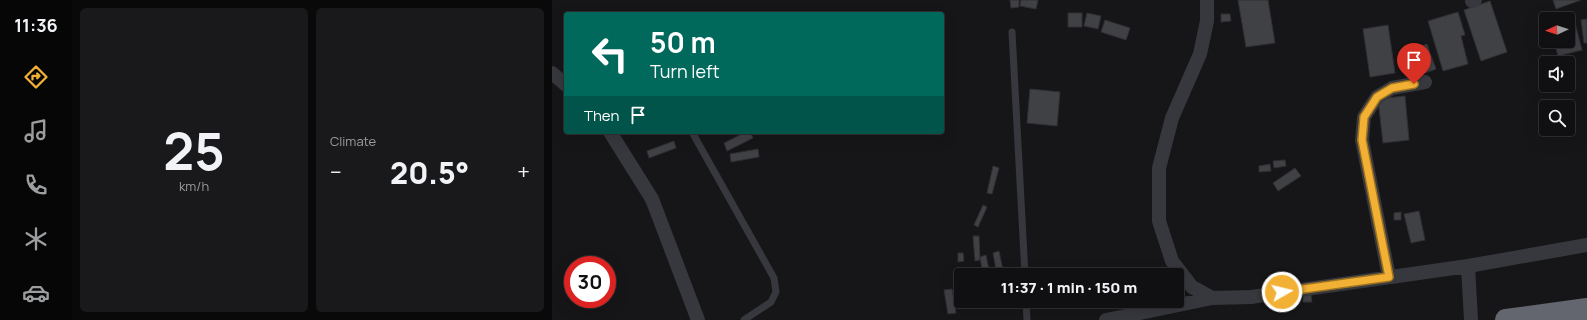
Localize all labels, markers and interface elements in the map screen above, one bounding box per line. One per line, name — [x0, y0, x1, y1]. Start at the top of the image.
north arrow — [1539, 12, 1575, 48]
map controls — [1539, 12, 1575, 136]
text: 11:36 — [14, 13, 58, 37]
text: 50 m — [650, 23, 716, 61]
icon: left — [584, 28, 636, 80]
pin — [1397, 43, 1431, 84]
icon: arrive — [1403, 49, 1425, 71]
button: sound — [1539, 56, 1575, 92]
text: Turn left — [650, 59, 720, 83]
icon: directions — [22, 63, 50, 91]
button: search — [1539, 100, 1575, 136]
icon: arrive — [627, 104, 649, 126]
text: Then — [584, 105, 619, 126]
text: 25 — [163, 115, 225, 186]
icon: music — [22, 117, 50, 145]
text: Climate — [330, 132, 376, 150]
text: 20.5° — [390, 152, 469, 193]
text: − — [330, 157, 342, 187]
text: + — [517, 157, 530, 187]
icon: phone — [22, 171, 50, 199]
text: km/h — [179, 177, 209, 195]
icon: climate — [22, 225, 50, 253]
speed limit sign: 30 — [564, 256, 616, 308]
position arrow — [1261, 271, 1303, 313]
text: 11:37 · 1 min · 150 m — [1001, 277, 1137, 298]
icon: car — [22, 279, 50, 307]

